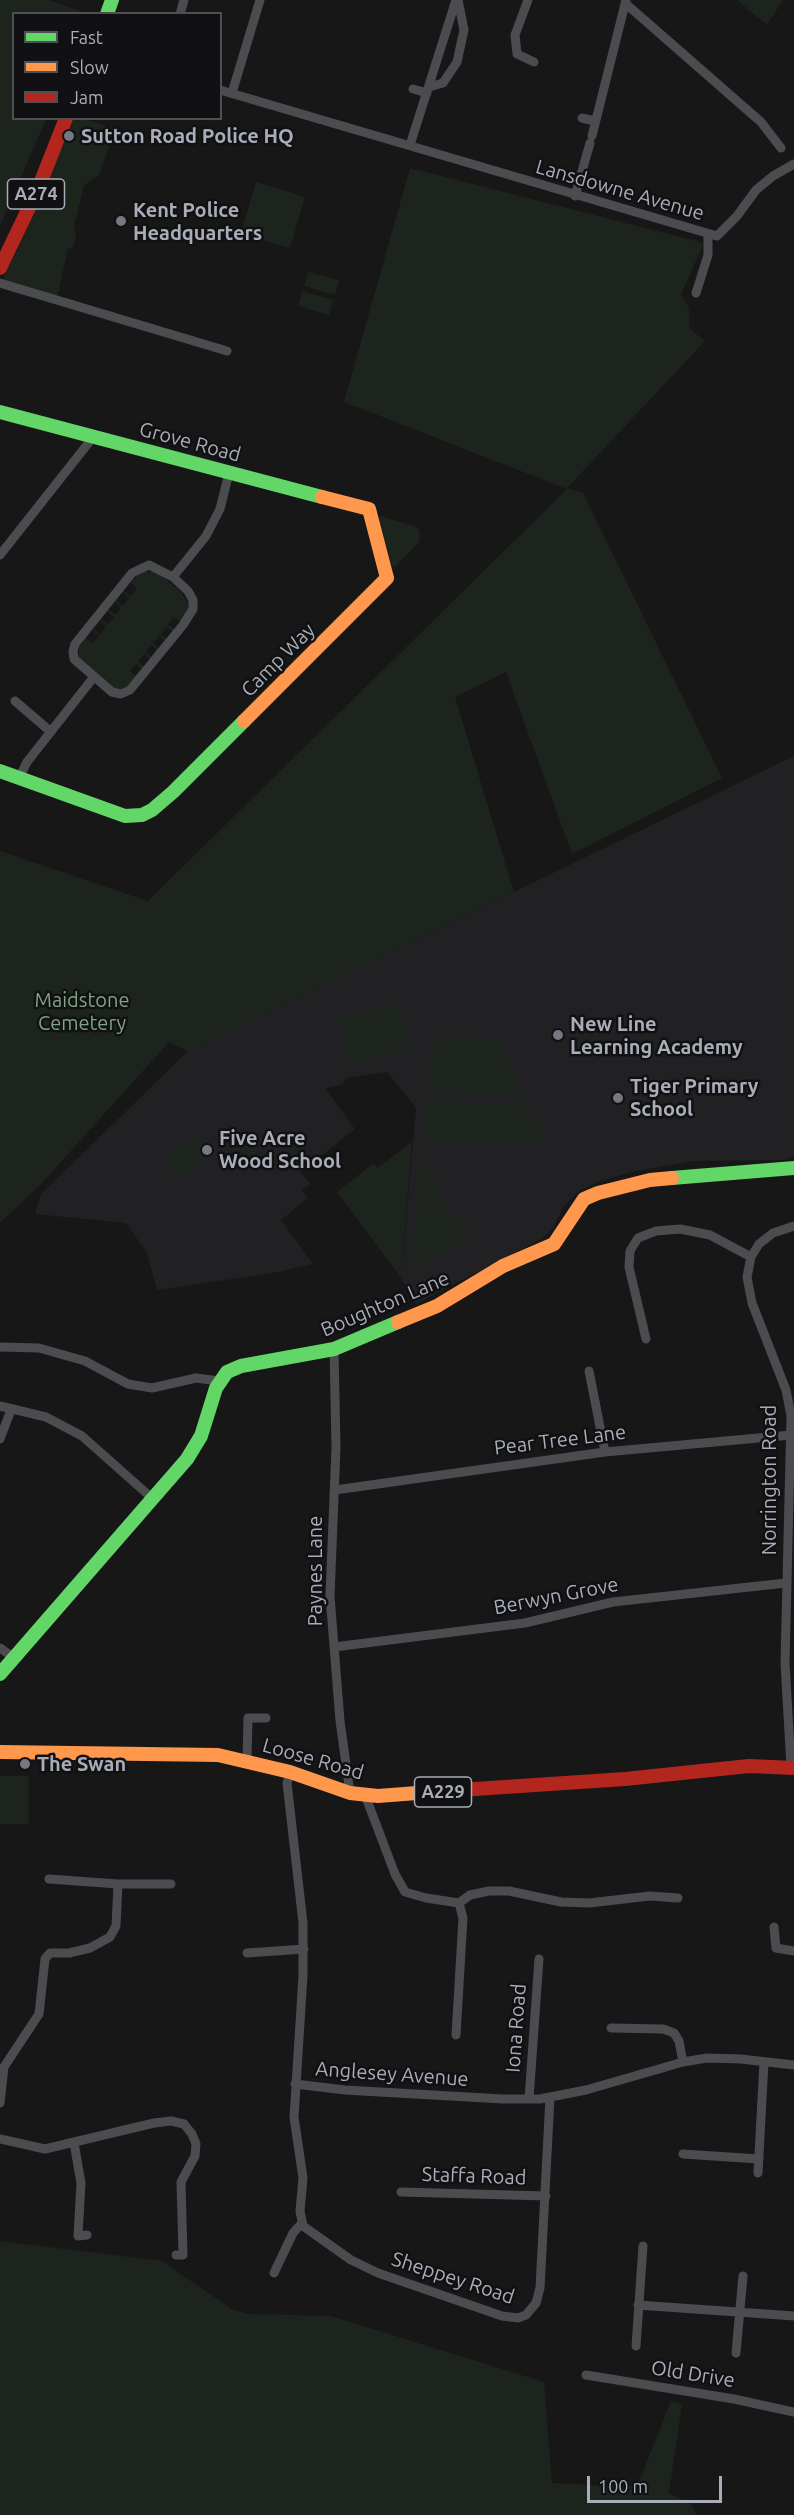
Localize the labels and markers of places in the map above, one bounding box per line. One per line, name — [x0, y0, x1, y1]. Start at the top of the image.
place label: Sutton Road Police HQ — [81, 124, 294, 148]
marker: Sutton Road Police HQ — [62, 129, 76, 143]
place label: Kent Police Headquarters — [133, 198, 262, 245]
marker: Kent Police Headquarters — [114, 214, 128, 228]
place label: New Line Learning Academy — [570, 1012, 743, 1059]
marker: New Line Learning Academy — [551, 1028, 565, 1042]
place label: Tiger Primary School — [630, 1074, 758, 1121]
marker: Tiger Primary School — [611, 1091, 625, 1105]
place label: Five Acre Wood School — [219, 1126, 341, 1173]
marker: Five Acre Wood School — [200, 1143, 214, 1157]
place label: The Swan — [37, 1752, 126, 1776]
marker: The Swan — [18, 1757, 32, 1771]

